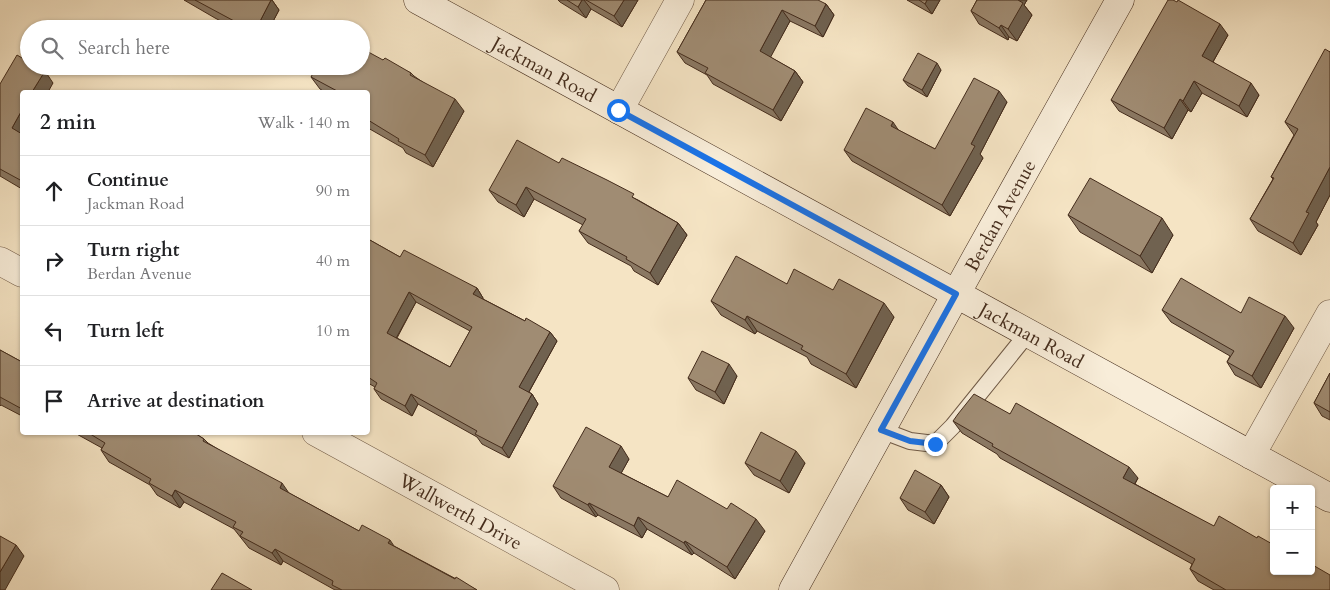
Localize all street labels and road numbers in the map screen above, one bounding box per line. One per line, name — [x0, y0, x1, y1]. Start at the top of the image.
street label: Jackman Road — [484, 29, 601, 109]
street label: Berdan Avenue — [959, 155, 1042, 276]
street label: Jackman Road — [971, 295, 1088, 375]
street label: Wallwerth Drive — [393, 467, 527, 556]

